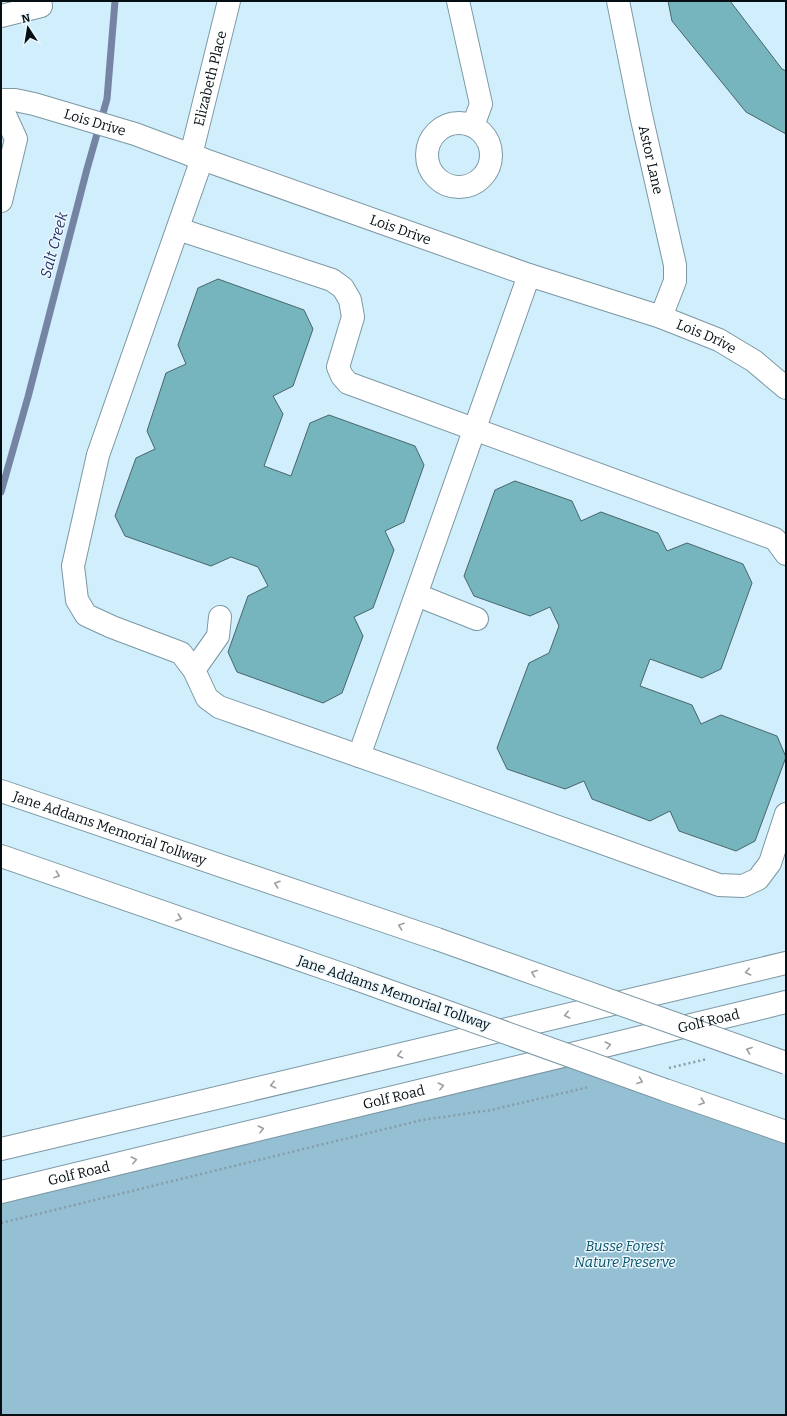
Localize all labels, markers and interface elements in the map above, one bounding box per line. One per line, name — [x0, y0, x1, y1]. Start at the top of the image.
north arrow — [8, 8, 48, 48]
text: N — [21, 11, 32, 26]
street label: Elizabeth Place — [190, 29, 230, 128]
street label: Lois Drive — [62, 105, 128, 139]
street label: Astor Lane — [635, 123, 667, 196]
water label: Salt Creek — [37, 209, 72, 280]
street label: Lois Drive — [368, 211, 434, 248]
street label: Lois Drive — [674, 315, 739, 357]
street label: Jane Addams Memorial Tollway — [10, 787, 209, 869]
one-way arrow — [53, 871, 60, 879]
one-way arrow — [274, 881, 281, 889]
one-way arrow — [176, 913, 183, 922]
one-way arrow — [397, 922, 404, 931]
street label: Jane Addams Memorial Tollway — [295, 952, 493, 1034]
one-way arrow — [745, 968, 751, 976]
one-way arrow — [531, 969, 538, 978]
street label: Golf Road — [676, 1005, 741, 1036]
one-way arrow — [564, 1011, 570, 1019]
one-way arrow — [605, 1042, 612, 1050]
one-way arrow — [746, 1046, 753, 1054]
one-way arrow — [397, 1051, 403, 1059]
one-way arrow — [637, 1076, 644, 1084]
one-way arrow — [270, 1081, 276, 1089]
street label: Golf Road — [361, 1081, 426, 1113]
one-way arrow — [438, 1082, 444, 1090]
one-way arrow — [698, 1098, 705, 1106]
one-way arrow — [257, 1126, 264, 1134]
one-way arrow — [130, 1156, 137, 1165]
street label: Golf Road — [46, 1158, 111, 1189]
park label: Busse Forest Nature Preserve — [574, 1238, 676, 1271]

